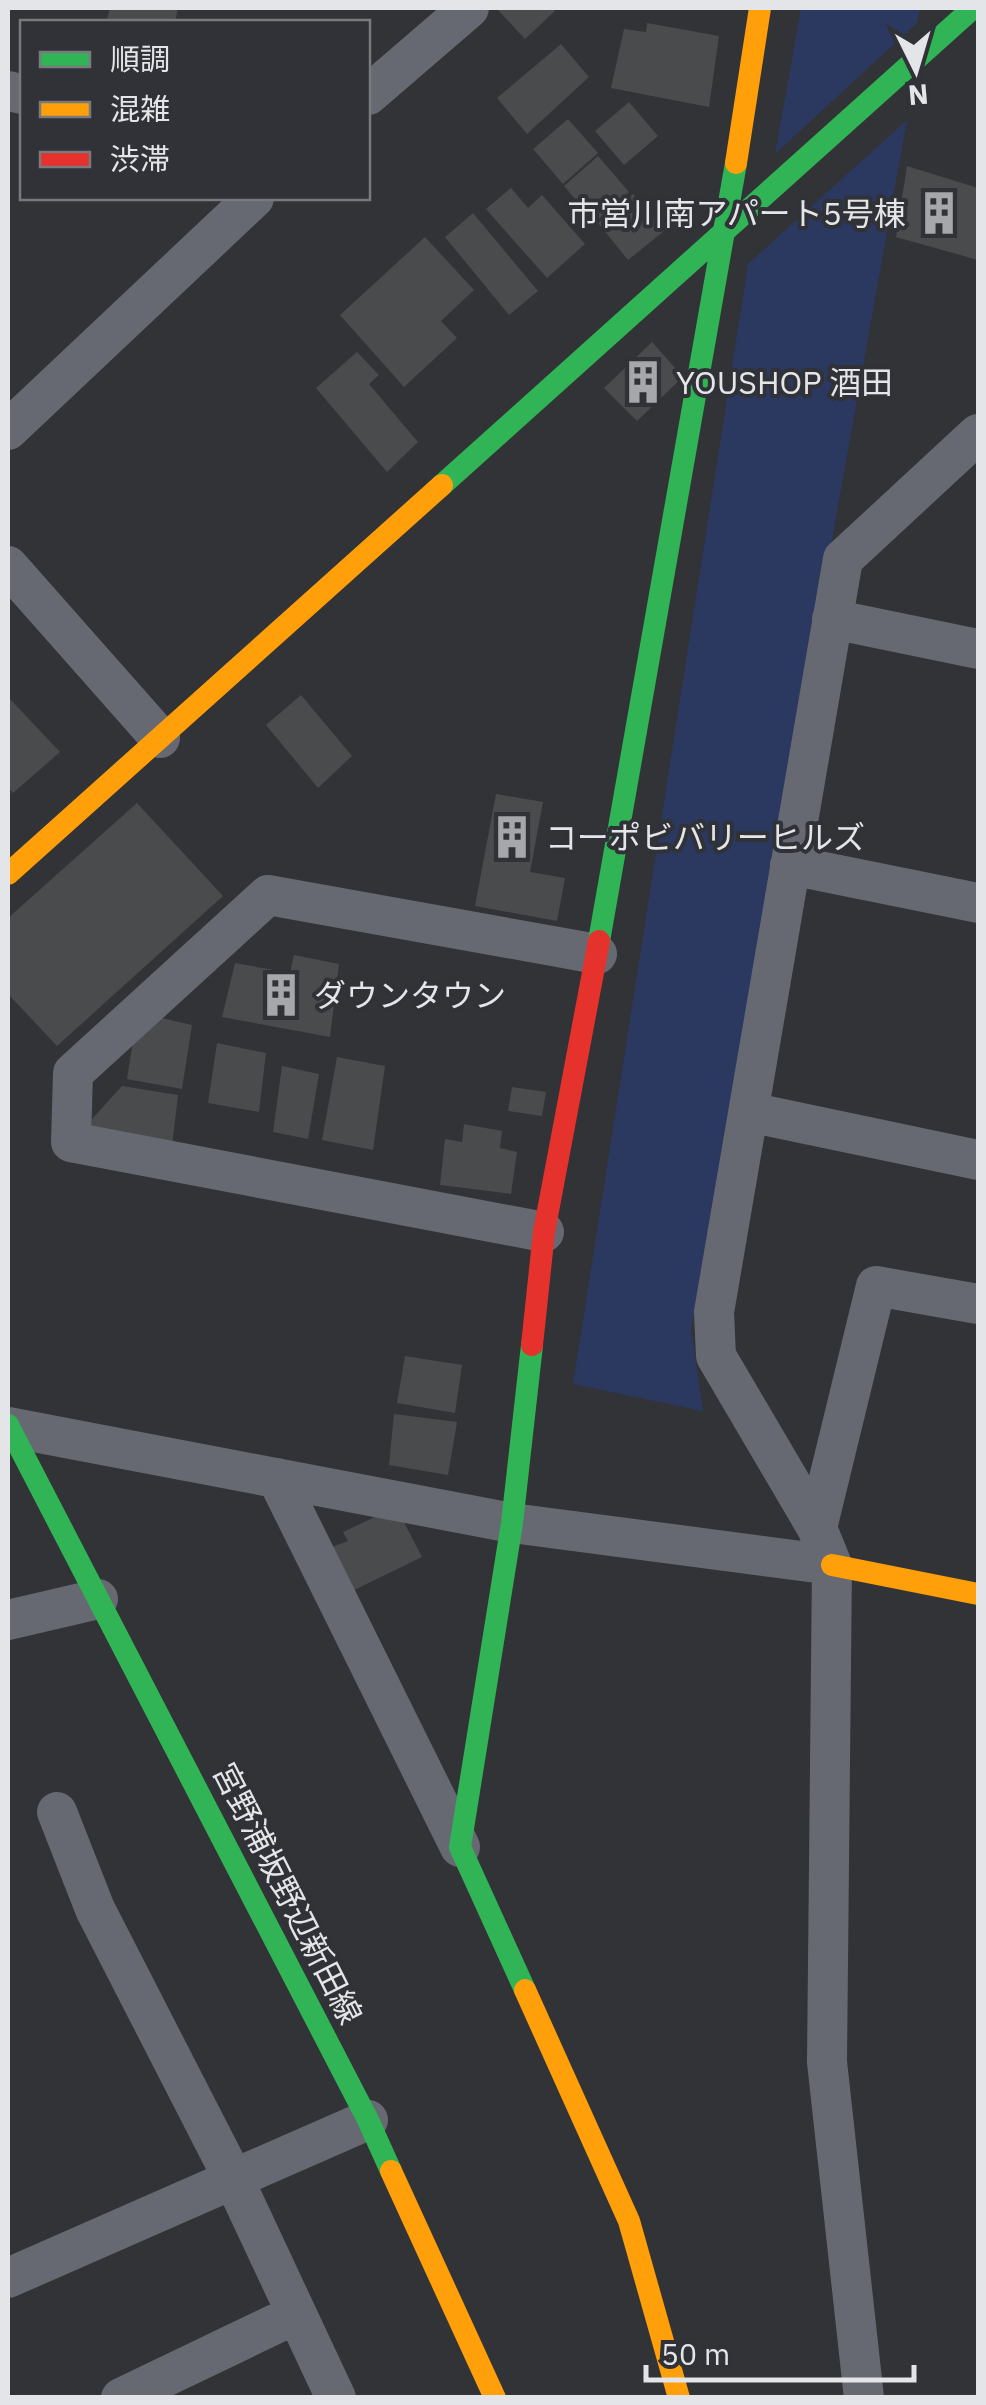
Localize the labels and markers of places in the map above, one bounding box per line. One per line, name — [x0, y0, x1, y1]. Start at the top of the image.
building icon: 市営川南アパート5号棟 — [915, 189, 963, 237]
place label: 市営川南アパート5号棟 — [567, 192, 906, 234]
building icon: YOUSHOP 酒田 — [619, 358, 667, 406]
place label: YOUSHOP 酒田 — [676, 361, 893, 403]
building icon: コーポビバリーヒルズ — [488, 813, 536, 861]
place label: コーポビバリーヒルズ — [545, 816, 865, 858]
building icon: ダウンタウン — [257, 971, 305, 1019]
place label: ダウンタウン — [314, 974, 506, 1016]

